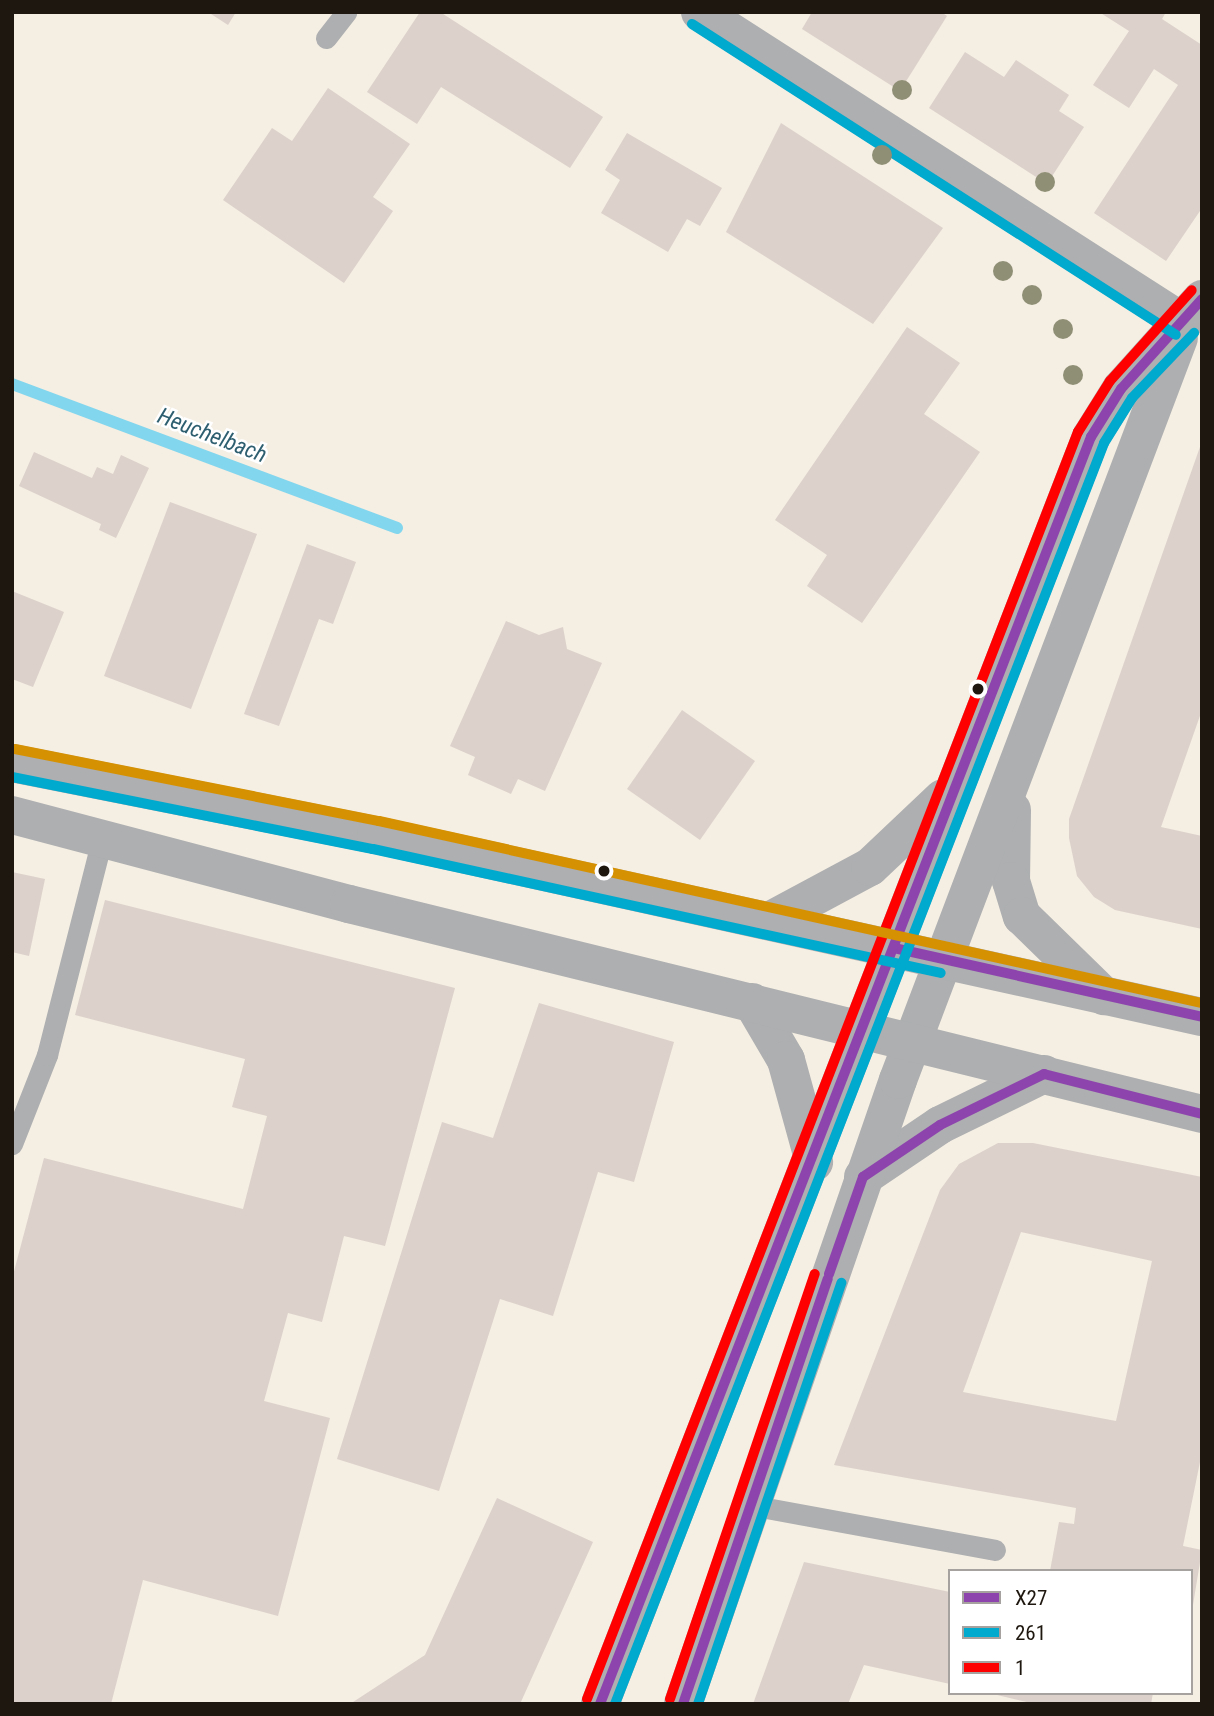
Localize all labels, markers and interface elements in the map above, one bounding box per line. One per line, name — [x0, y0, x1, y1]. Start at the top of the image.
water label: Heuchelbach — [154, 403, 270, 469]
unlabelled marker — [971, 682, 985, 696]
unlabelled marker — [597, 864, 611, 878]
legend — [948, 1569, 1193, 1695]
text: X27 — [1015, 1586, 1047, 1610]
text: 261 — [1015, 1621, 1046, 1645]
text: 1 — [1015, 1656, 1025, 1680]

